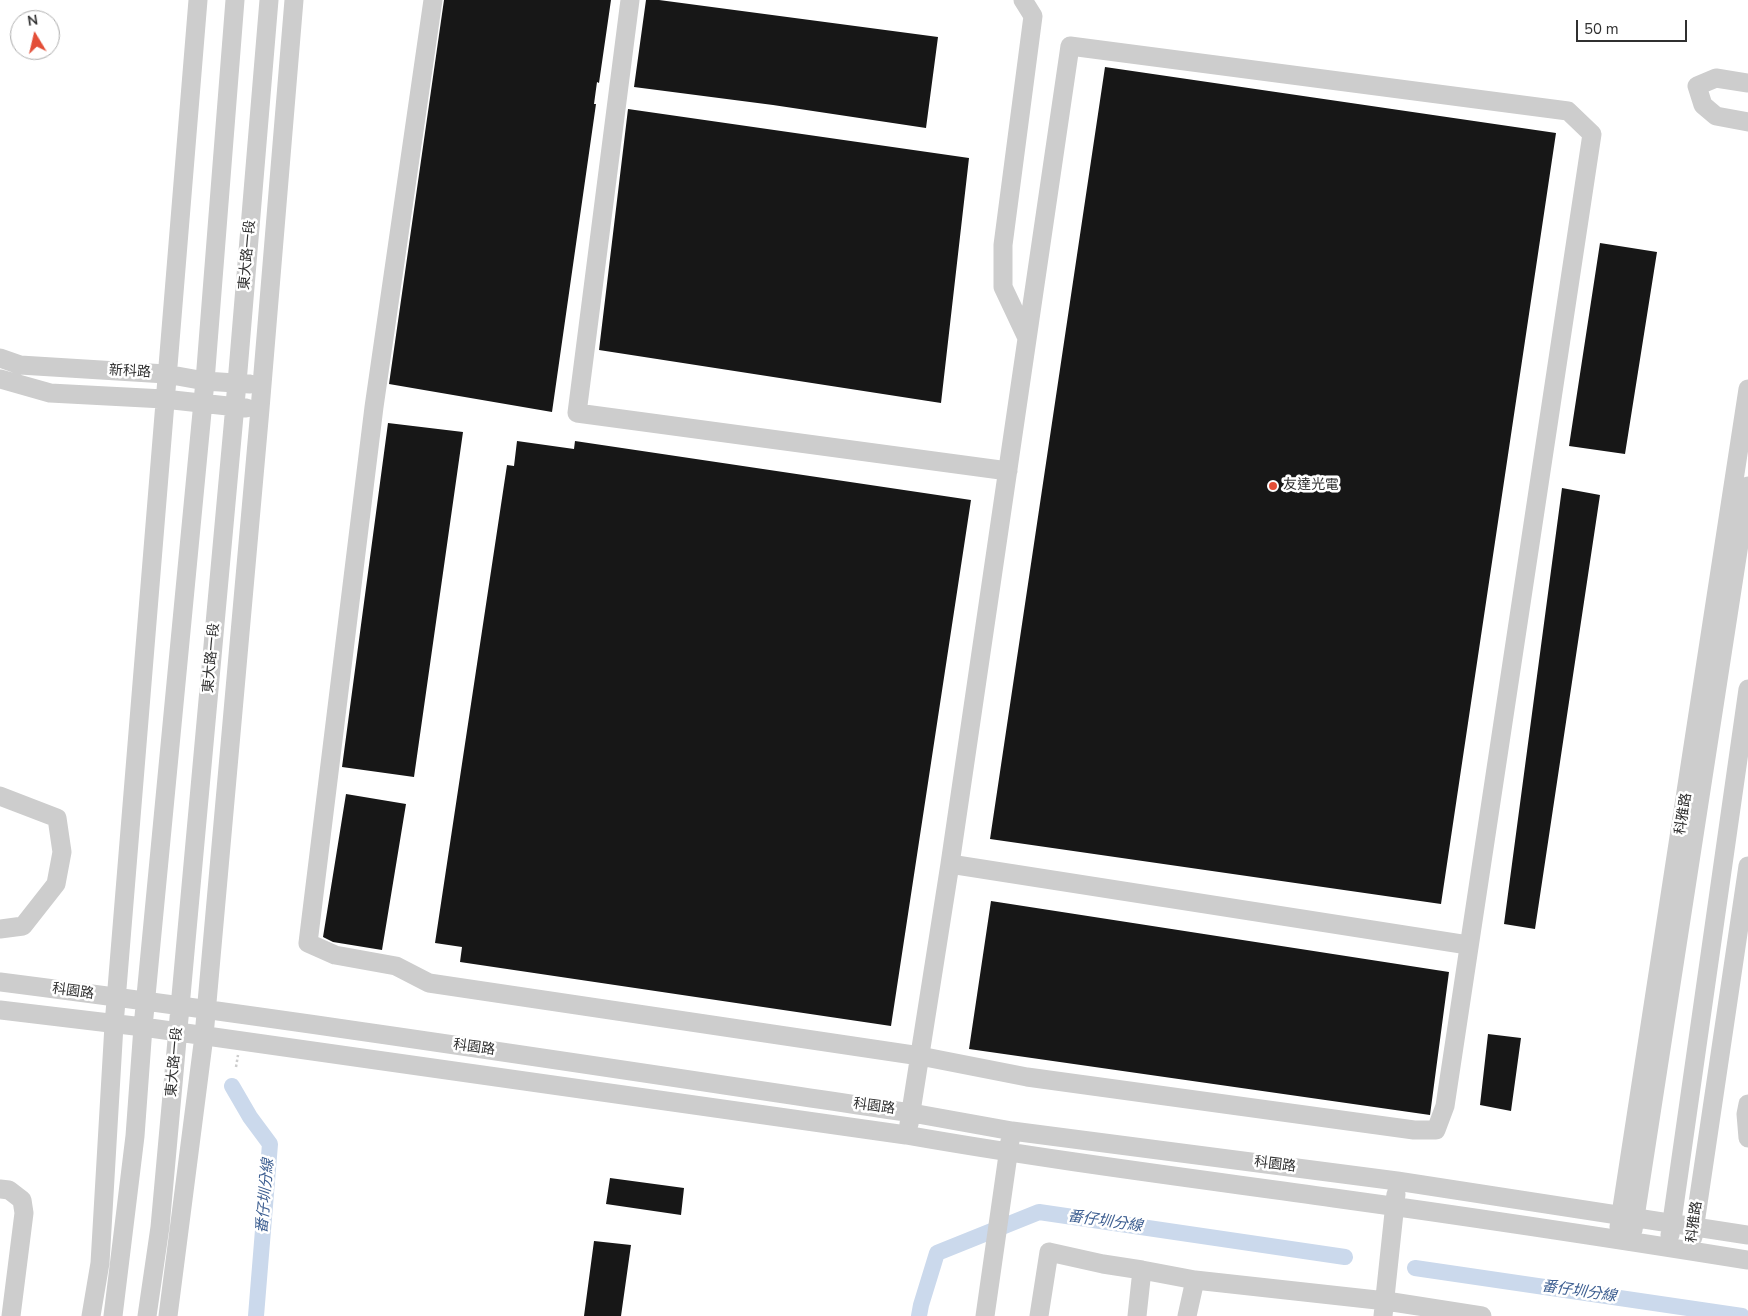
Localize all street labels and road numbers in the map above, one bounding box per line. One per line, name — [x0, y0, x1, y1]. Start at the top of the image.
street label: 東大路一段 — [237, 219, 259, 291]
street label: 新科路 — [109, 363, 151, 381]
street label: 東大路一段 — [201, 622, 223, 694]
street label: 科雅路 — [1672, 792, 1696, 836]
street label: 科園路 — [51, 981, 95, 1003]
street label: 東大路一段 — [164, 1026, 186, 1098]
street label: 科園路 — [452, 1037, 496, 1059]
street label: 科園路 — [852, 1096, 896, 1118]
street label: 科園路 — [1253, 1154, 1297, 1176]
street label: 科雅路 — [1684, 1200, 1706, 1244]

